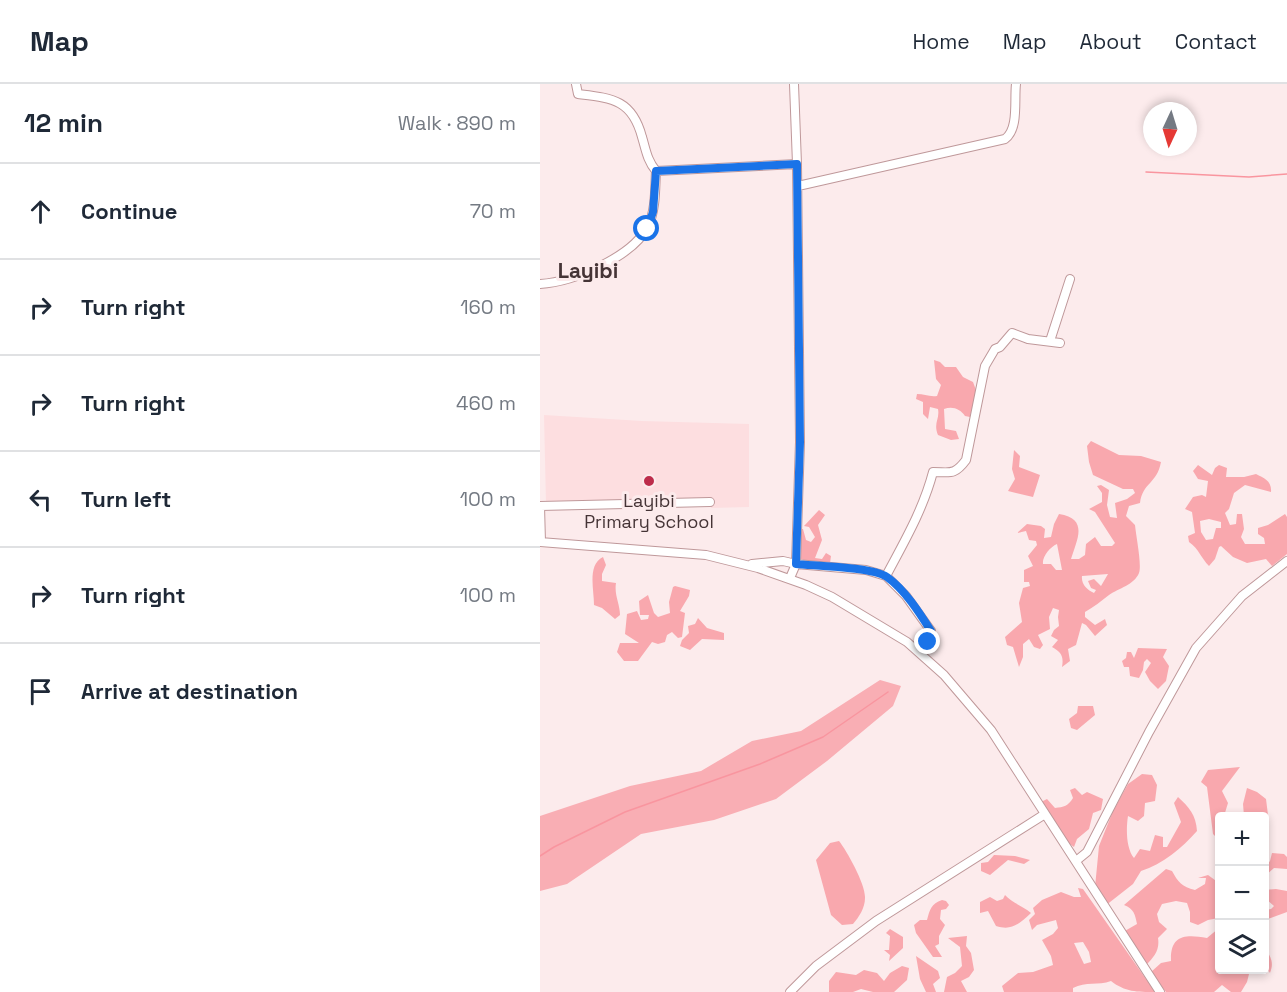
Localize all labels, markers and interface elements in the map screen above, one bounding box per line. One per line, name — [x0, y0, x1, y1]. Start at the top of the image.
text: Map — [30, 23, 89, 59]
text: Home — [912, 28, 970, 55]
text: Map — [1003, 28, 1047, 55]
text: About — [1080, 28, 1142, 55]
text: Contact — [1175, 28, 1257, 55]
north arrow — [1143, 102, 1197, 156]
text: 12 min — [24, 106, 103, 140]
text: Walk · 890 m — [398, 110, 516, 136]
icon: ahead — [24, 195, 57, 228]
text: Continue — [81, 197, 177, 225]
text: 70 m — [470, 198, 516, 224]
route start — [633, 215, 659, 241]
district label: Layibi — [558, 257, 618, 284]
icon: right — [24, 291, 57, 324]
text: Turn right — [81, 293, 186, 321]
text: 160 m — [460, 294, 516, 320]
icon: right — [24, 387, 57, 420]
text: Turn right — [81, 389, 186, 417]
text: 460 m — [456, 390, 516, 416]
marker: Layibi Primary School — [642, 474, 656, 488]
icon: left — [24, 483, 57, 516]
text: Turn left — [81, 485, 171, 513]
text: 100 m — [460, 486, 516, 512]
place label: Layibi Primary School — [584, 489, 714, 533]
icon: right — [24, 579, 57, 612]
text: Turn right — [81, 581, 186, 609]
text: 100 m — [460, 582, 516, 608]
route end — [914, 628, 940, 654]
icon: arrive — [24, 675, 57, 708]
text: Arrive at destination — [81, 677, 298, 705]
map controls — [1215, 812, 1269, 974]
button: + — [1215, 812, 1269, 866]
button: − — [1215, 866, 1269, 920]
button: layers — [1215, 920, 1269, 974]

